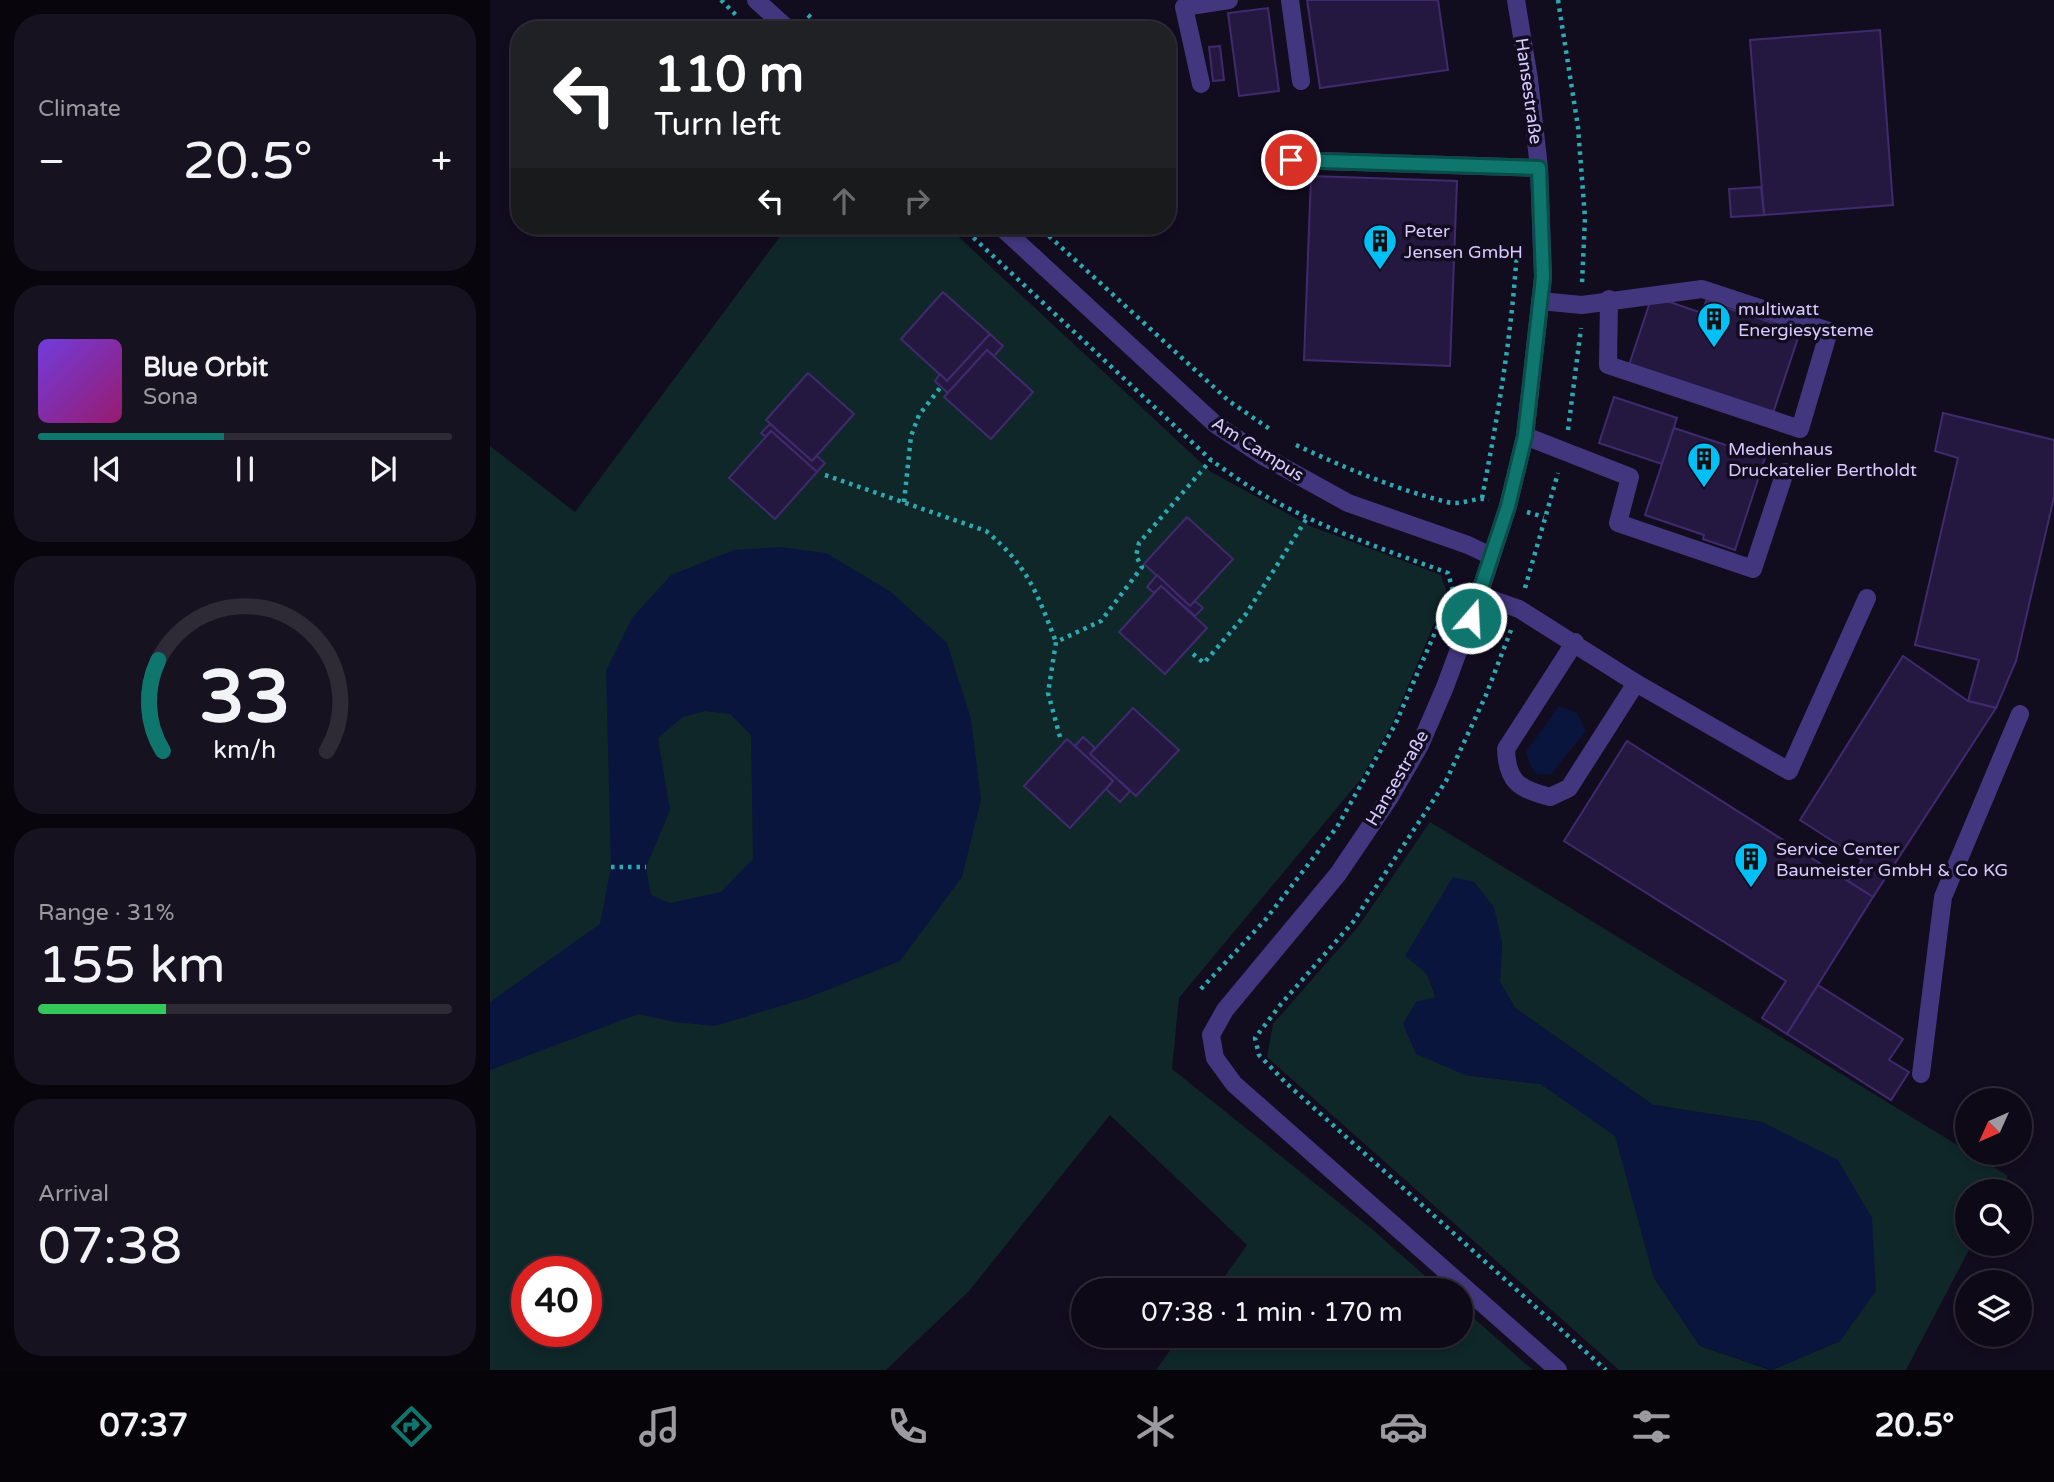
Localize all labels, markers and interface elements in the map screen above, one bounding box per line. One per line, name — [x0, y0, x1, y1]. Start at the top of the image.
street label: Hansestraße — [1511, 36, 1547, 146]
text: 110 m — [654, 46, 804, 105]
icon: left — [539, 49, 630, 140]
text: Climate — [38, 95, 121, 123]
text: Turn left — [654, 106, 781, 144]
text: 20.5° — [183, 130, 313, 193]
pin — [1261, 130, 1321, 190]
text: − — [38, 139, 65, 185]
text: + — [431, 139, 452, 185]
icon: arrive — [1272, 141, 1310, 179]
icon: left — [752, 182, 790, 220]
icon: ahead — [825, 182, 863, 220]
icon: right — [898, 182, 936, 220]
place label: Peter Jensen GmbH — [1404, 220, 1523, 263]
building icon: Peter Jensen GmbH — [1361, 222, 1399, 271]
place label: multiwatt Energiesysteme — [1738, 298, 1874, 341]
building icon: multiwatt Energiesysteme — [1695, 300, 1733, 349]
text: Blue Orbit — [143, 352, 268, 383]
text: Sona — [143, 383, 198, 411]
street label: Am Campus — [1208, 412, 1308, 486]
place label: Medienhaus Druckatelier Bertholdt — [1728, 438, 1917, 481]
building icon: Medienhaus Druckatelier Bertholdt — [1685, 440, 1723, 489]
icon: previous — [88, 450, 126, 488]
icon: pause — [226, 450, 264, 488]
icon: next — [364, 450, 402, 488]
position arrow — [1434, 581, 1508, 655]
text: 33 — [199, 654, 291, 742]
street label: Hansestraße — [1361, 726, 1433, 830]
text: km/h — [214, 735, 276, 765]
place label: Service Center Baumeister GmbH & Co KG — [1776, 838, 2008, 881]
building icon: Service Center Baumeister GmbH & Co KG — [1732, 840, 1770, 889]
text: Range · 31% — [38, 899, 174, 927]
text: 155 km — [38, 934, 226, 997]
north arrow — [1955, 1088, 2032, 1166]
map controls — [1955, 1088, 2032, 1347]
button: search — [1955, 1179, 2032, 1256]
text: Arrival — [38, 1180, 109, 1208]
text: 07:38 — [38, 1215, 182, 1278]
speed limit sign: 40 — [511, 1256, 602, 1347]
button: layers — [1955, 1270, 2032, 1347]
text: 07:38 · 1 min · 170 m — [1141, 1297, 1403, 1328]
icon: directions — [387, 1402, 436, 1451]
icon: music — [635, 1402, 684, 1451]
icon: phone — [883, 1402, 932, 1451]
icon: climate — [1131, 1402, 1180, 1451]
icon: car — [1379, 1402, 1428, 1451]
icon: filters — [1627, 1402, 1676, 1451]
text: 07:37 — [99, 1407, 188, 1445]
text: 20.5° — [1874, 1407, 1954, 1445]

